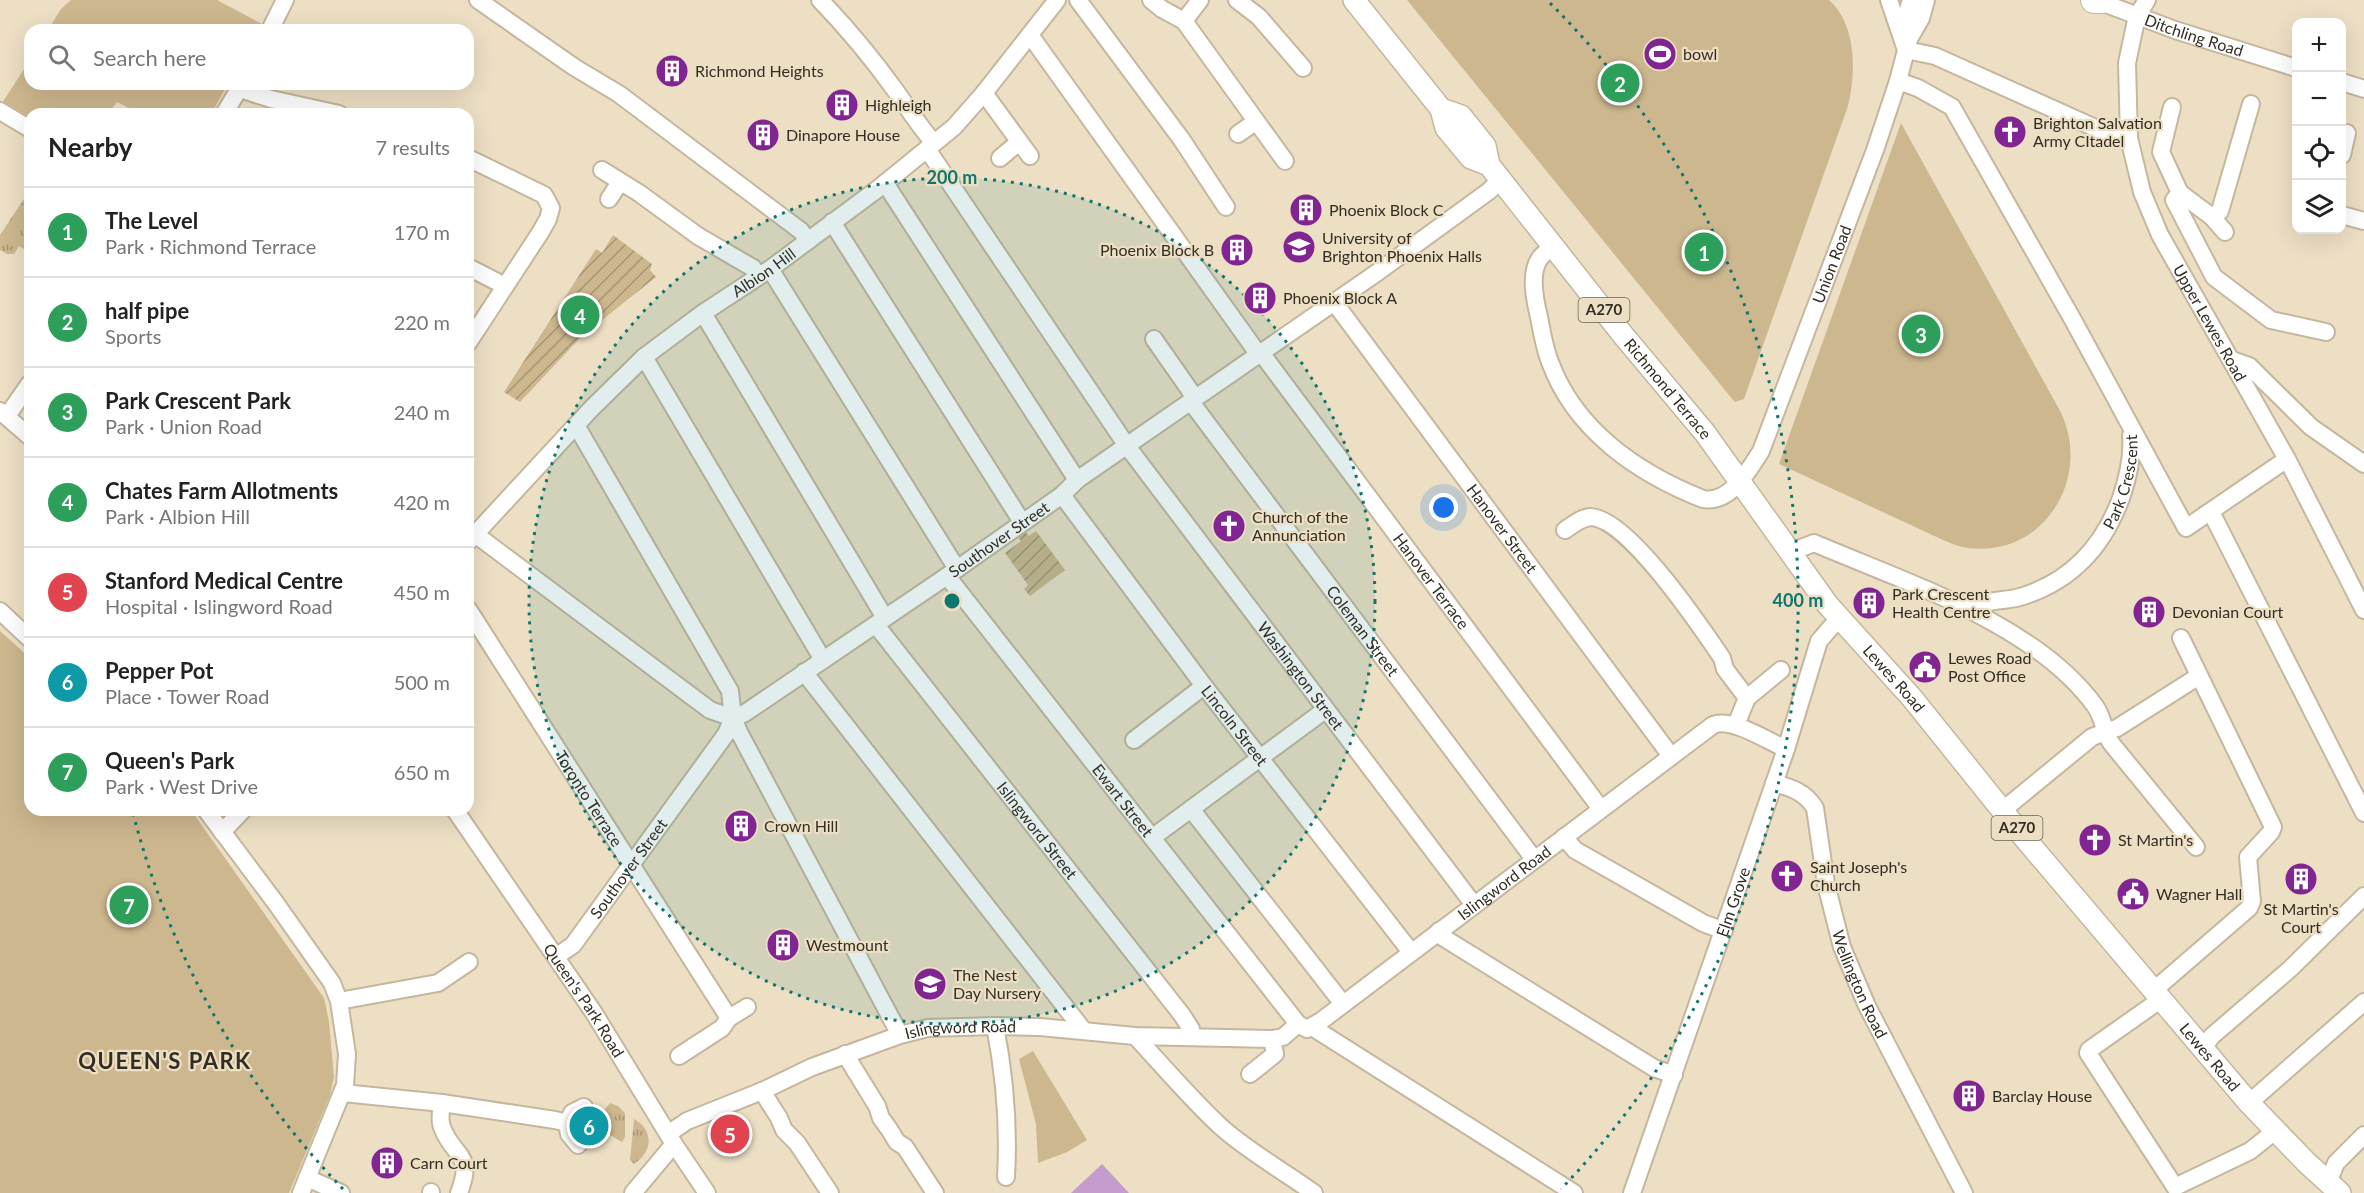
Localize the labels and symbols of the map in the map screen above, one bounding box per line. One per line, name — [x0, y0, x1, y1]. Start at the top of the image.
street label: Ditchling Road — [2142, 10, 2246, 60]
sports icon: bowl — [1642, 36, 1678, 72]
place label: bowl — [1683, 44, 1717, 63]
building icon: Richmond Heights — [654, 53, 690, 89]
pin: 2 — [1600, 60, 1640, 106]
place label: Richmond Heights — [695, 61, 824, 80]
building icon: Highleigh — [824, 87, 860, 123]
place label: Highleigh — [865, 95, 932, 114]
place label: Brighton Salvation Army CItadel — [2033, 113, 2162, 150]
church icon: Brighton Salvation Army CItadel — [1992, 114, 2028, 150]
building icon: Dinapore House — [745, 117, 781, 153]
place label: Dinapore House — [786, 125, 900, 144]
text: 200 m — [927, 166, 977, 188]
building icon: Phoenix Block C — [1288, 192, 1324, 228]
place label: Phoenix Block C — [1329, 200, 1444, 219]
street label: Union Road — [1808, 222, 1855, 306]
place label: University of Brighton Phoenix Halls — [1322, 228, 1482, 265]
school or university icon: University of Brighton Phoenix Halls — [1281, 229, 1317, 265]
pin: 1 — [1684, 230, 1724, 274]
building icon: Phoenix Block B — [1219, 232, 1255, 268]
place label: Phoenix Block B — [1100, 240, 1214, 259]
street label: Albion Hill — [728, 243, 799, 301]
street label: Upper Lewes Road — [2170, 261, 2251, 384]
building icon: Phoenix Block A — [1242, 280, 1278, 316]
place label: Phoenix Block A — [1283, 288, 1397, 307]
pin: 4 — [560, 292, 600, 338]
road number: A270 — [1578, 298, 1630, 322]
pin: 3 — [1902, 312, 1940, 356]
street label: Richmond Terrace — [1621, 334, 1716, 442]
street label: Park Crescent — [2098, 434, 2140, 532]
street label: Hanover Street — [1463, 480, 1542, 577]
your location — [1429, 493, 1458, 522]
street label: Southover Street — [945, 497, 1053, 581]
place label: Church of the Annunciation — [1252, 507, 1348, 544]
church icon: Church of the Annunciation — [1211, 508, 1247, 544]
street label: Hanover Terrace — [1390, 529, 1474, 633]
street label: Coleman Street — [1323, 582, 1403, 680]
place label: Park Crescent Health Centre — [1892, 584, 1990, 621]
building icon: Park Crescent Health Centre — [1851, 585, 1887, 621]
text: 400 m — [1773, 589, 1823, 611]
centre of rings — [942, 591, 962, 611]
building icon: Devonian Court — [2131, 594, 2167, 630]
place label: Devonian Court — [2172, 602, 2284, 621]
street label: Washington Street — [1254, 618, 1348, 733]
street label: Lewes Road — [1860, 641, 1929, 716]
place label: Lewes Road Post Office — [1948, 648, 2031, 685]
public building icon: Lewes Road Post Office — [1907, 649, 1943, 685]
street label: Lincoln Street — [1198, 681, 1272, 769]
street label: Toronto Terrace — [552, 747, 627, 850]
street label: Ewart Street — [1089, 760, 1158, 840]
street label: Islingword Street — [993, 778, 1082, 883]
building icon: Crown Hill — [723, 808, 759, 844]
street label: Southover Street — [586, 814, 671, 922]
place label: Crown Hill — [764, 816, 838, 835]
road number: A270 — [1992, 816, 2042, 840]
church icon: St Martin's — [2077, 822, 2113, 858]
place label: St Martin's — [2118, 830, 2193, 849]
street label: Islingword Road — [1454, 841, 1554, 924]
place label: Saint Joseph's Church — [1810, 857, 1907, 894]
church icon: Saint Joseph's Church — [1769, 858, 1805, 894]
building icon: St Martin's Court — [2283, 861, 2319, 897]
street label: Elm Grove — [1712, 864, 1753, 939]
public building icon: Wagner Hall — [2115, 876, 2151, 912]
pin: 7 — [110, 882, 148, 928]
place label: Wagner Hall — [2156, 884, 2242, 903]
place label: St Martin's Court — [2263, 899, 2339, 936]
building icon: Westmount — [765, 927, 801, 963]
street label: Wellington Road — [1829, 928, 1892, 1041]
place label: Westmount — [806, 935, 889, 954]
street label: Queen's Park Road — [540, 940, 629, 1061]
place label: The Nest Day Nursery — [953, 965, 1042, 1002]
school or university icon: The Nest Day Nursery — [912, 966, 948, 1002]
street label: Islingword Road — [903, 1016, 1016, 1042]
street label: Lewes Road — [2176, 1019, 2245, 1095]
district label: QUEEN'S PARK — [78, 1047, 252, 1074]
building icon: Barclay House — [1951, 1078, 1987, 1114]
place label: Barclay House — [1992, 1086, 2092, 1105]
pin: 6 — [570, 1104, 608, 1148]
pin: 5 — [710, 1112, 750, 1156]
building icon: Carn Court — [369, 1145, 405, 1181]
place label: Carn Court — [410, 1153, 488, 1172]

